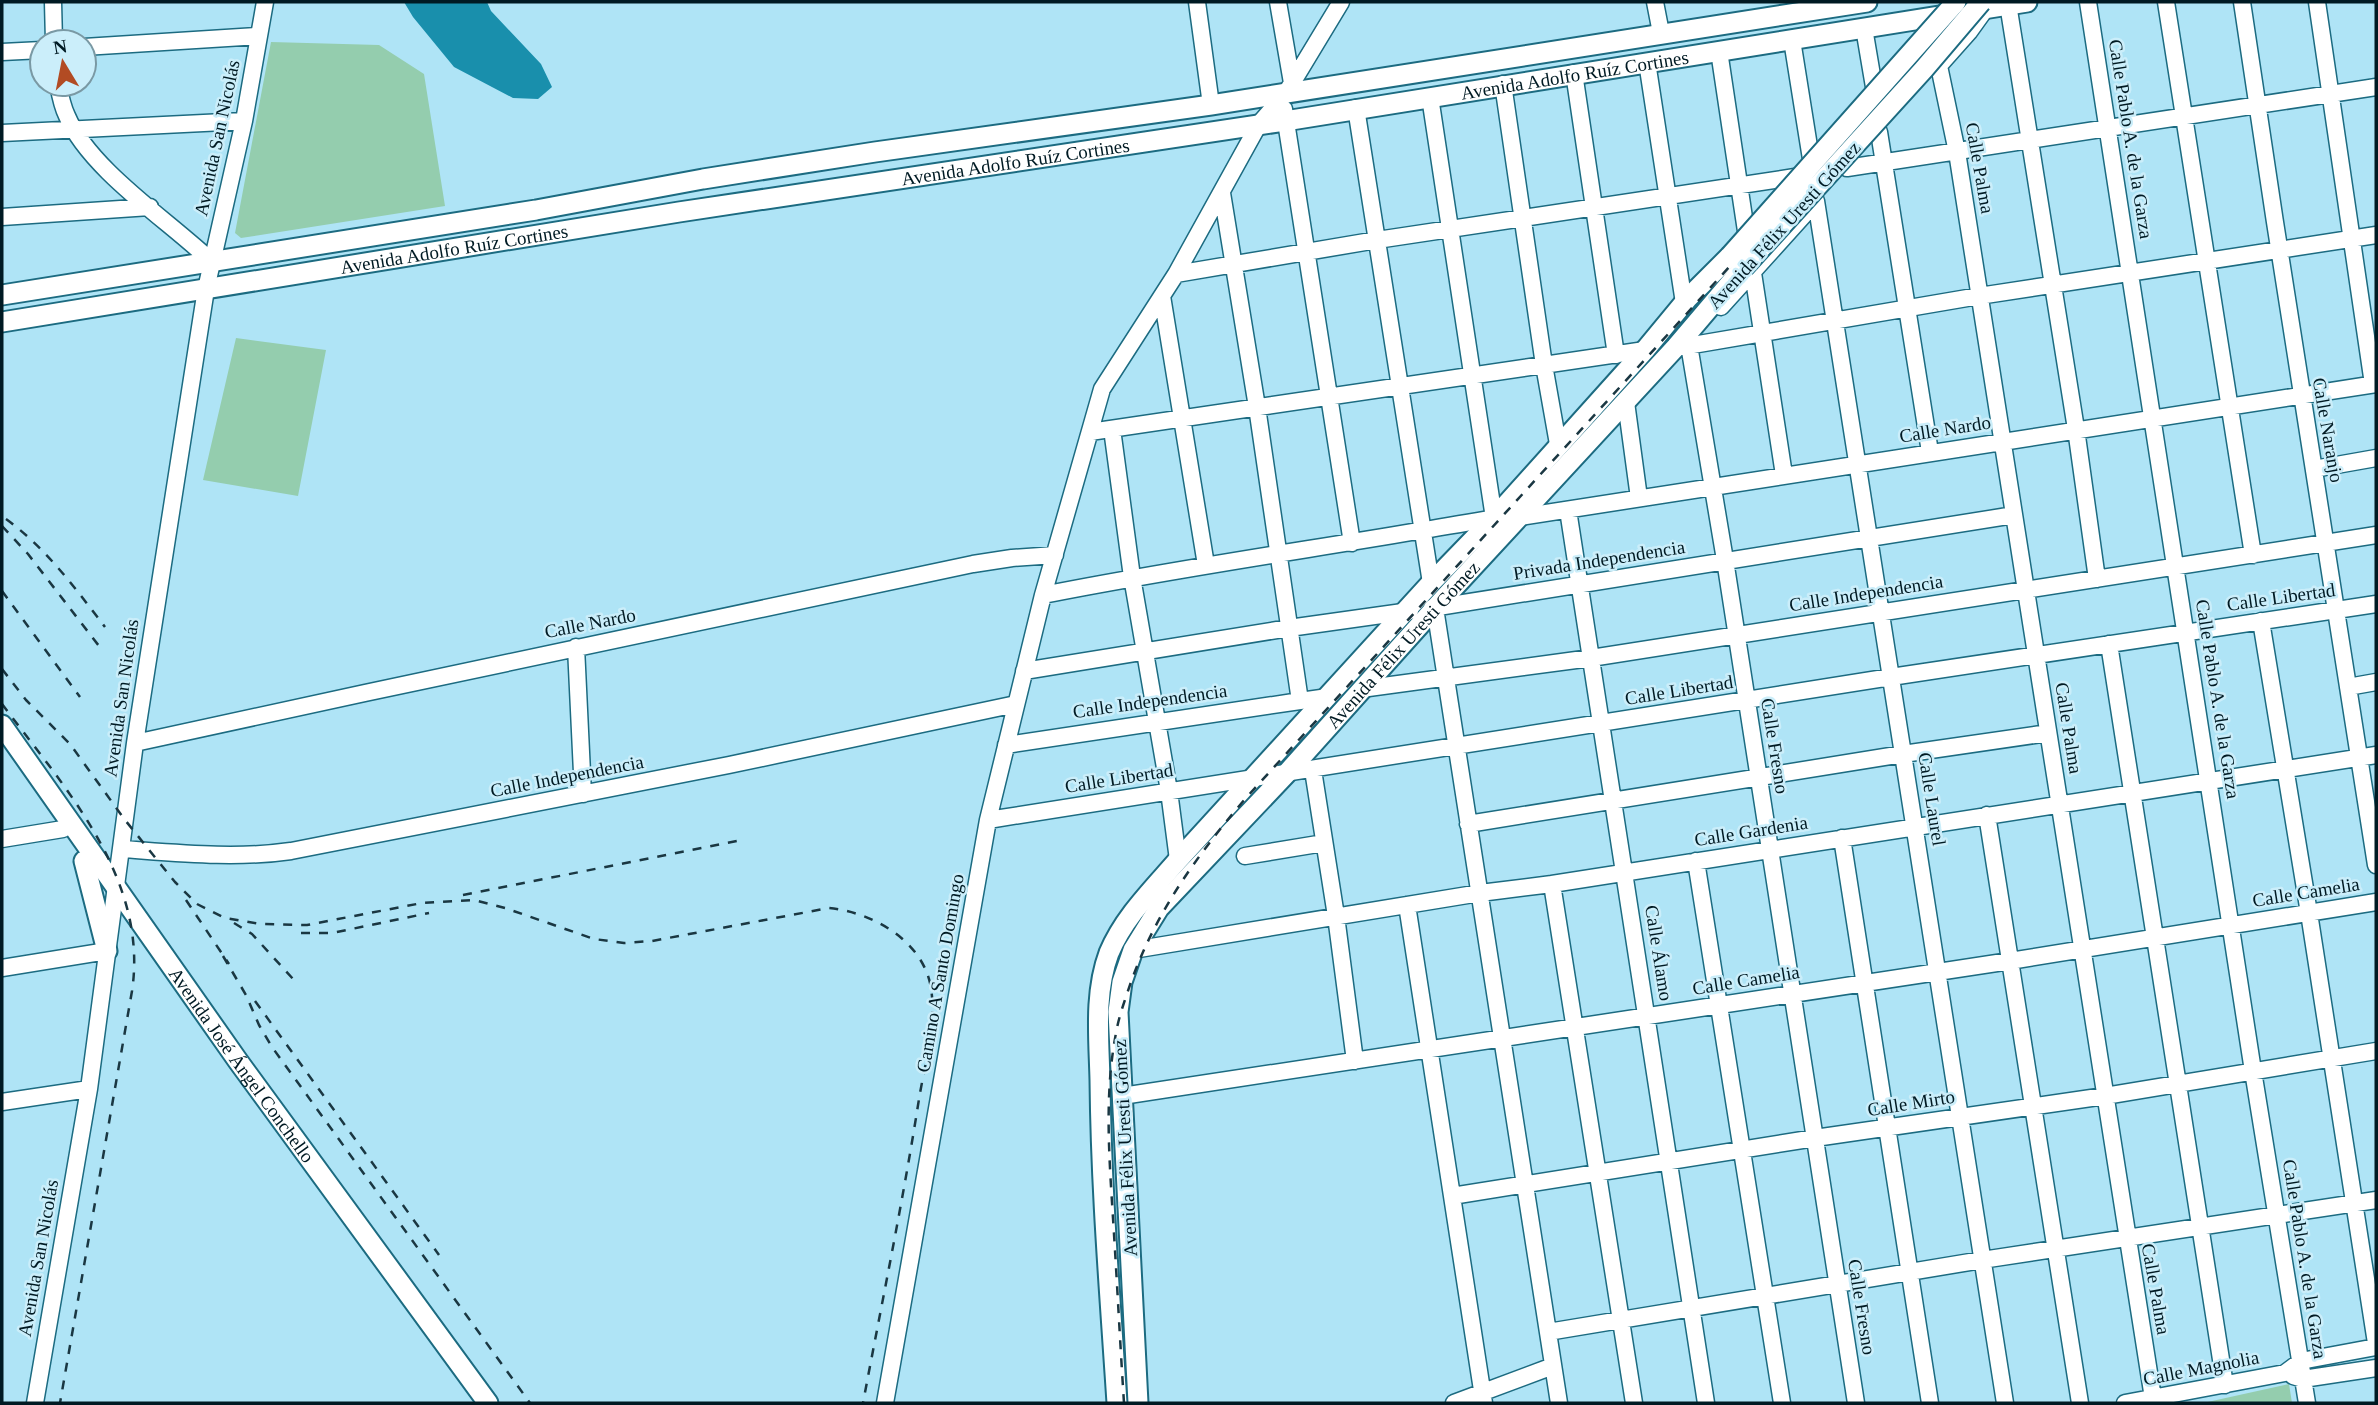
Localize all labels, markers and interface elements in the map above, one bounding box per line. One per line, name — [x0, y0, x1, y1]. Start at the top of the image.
north arrow — [28, 28, 98, 98]
text: N — [52, 35, 69, 58]
street label: Calle Pablo A. de la Garza — [2105, 38, 2157, 241]
street label: Avenida Adolfo Ruíz Cortines — [1459, 46, 1690, 103]
street label: Avenida San Nicolás — [190, 58, 244, 218]
street label: Calle Palma — [1962, 121, 1998, 216]
street label: Avenida Adolfo Ruíz Cortines — [900, 134, 1131, 189]
street label: Avenida Félix Uresti Gómez — [1703, 137, 1865, 313]
street label: Avenida Adolfo Ruíz Cortines — [339, 220, 569, 277]
street label: Calle Naranjo — [2308, 376, 2348, 484]
street label: Calle Nardo — [1898, 411, 1992, 447]
street label: Privada Independencia — [1512, 536, 1687, 584]
street label: Avenida Félix Uresti Gómez — [1322, 557, 1484, 732]
street label: Calle Independencia — [1788, 570, 1945, 616]
street label: Calle Libertad — [2225, 579, 2337, 615]
street label: Calle Pablo A. de la Garza — [2192, 598, 2244, 801]
street label: Calle Nardo — [543, 604, 637, 642]
street label: Avenida San Nicolás — [100, 618, 142, 778]
street label: Calle Libertad — [1623, 671, 1735, 709]
street label: Calle Independencia — [1071, 680, 1229, 722]
street label: Calle Palma — [2051, 681, 2087, 776]
street label: Calle Fresno — [1757, 697, 1793, 795]
street label: Calle Independencia — [489, 751, 646, 801]
street label: Calle Laurel — [1914, 751, 1950, 847]
street label: Calle Libertad — [1063, 759, 1175, 797]
street label: Calle Gardenia — [1693, 812, 1810, 850]
street label: Camino A Santo Domingo — [912, 872, 968, 1074]
street label: Calle Camelia — [2251, 873, 2362, 911]
street label: Calle Álamo — [1641, 904, 1677, 1002]
street label: Calle Camelia — [1691, 961, 1802, 999]
street label: Avenida José Ángel Conchello — [165, 963, 319, 1166]
street label: Avenida Félix Uresti Gómez — [1109, 1039, 1141, 1257]
street label: Calle Mirto — [1866, 1086, 1956, 1120]
street label: Calle Pablo A. de la Garza — [2279, 1158, 2331, 1361]
street label: Avenida San Nicolás — [14, 1178, 62, 1338]
street label: Calle Palma — [2138, 1242, 2174, 1337]
street label: Calle Fresno — [1844, 1258, 1880, 1356]
street label: Calle Magnolia — [2141, 1346, 2261, 1390]

